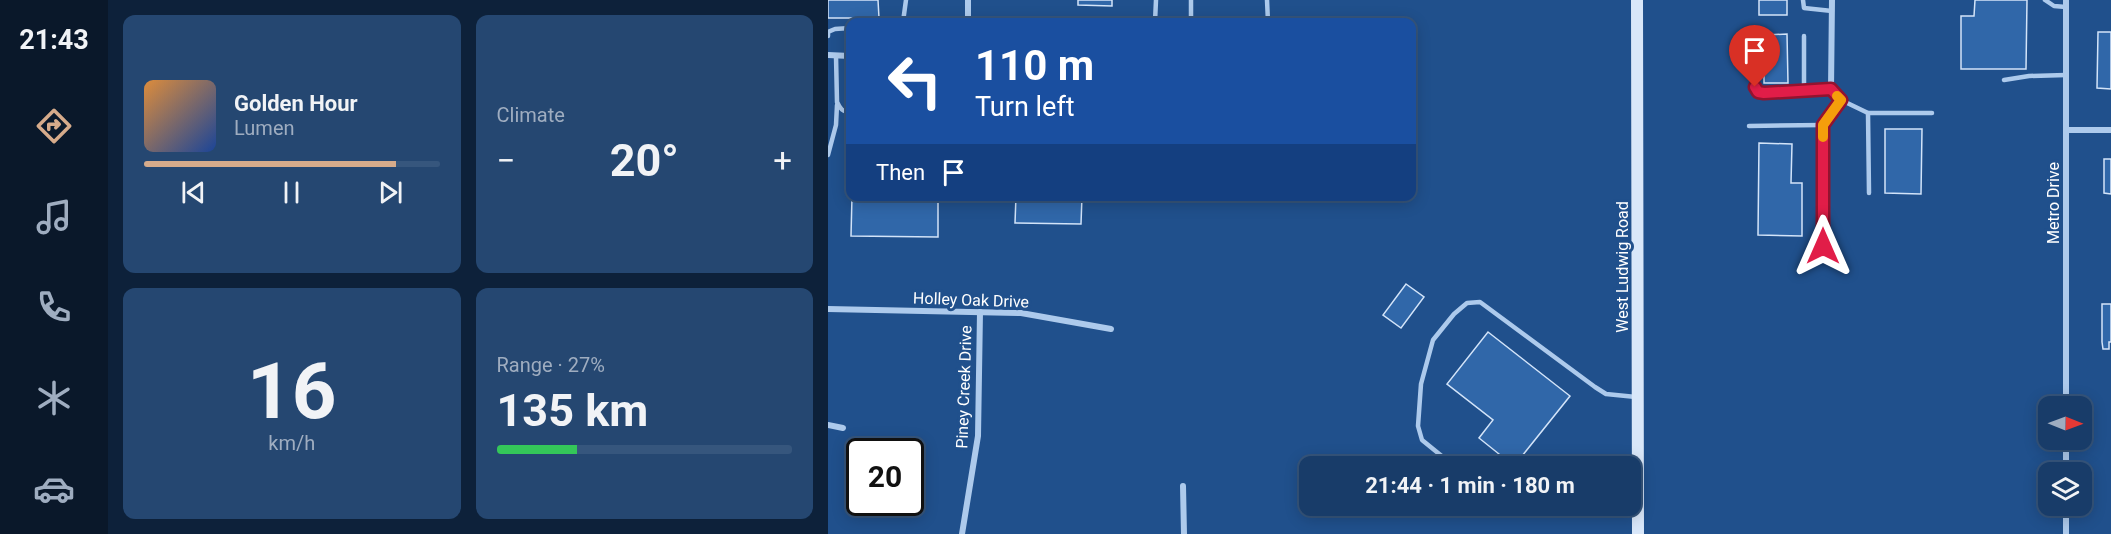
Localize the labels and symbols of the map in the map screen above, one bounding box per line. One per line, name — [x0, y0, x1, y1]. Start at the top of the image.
pin — [1729, 25, 1780, 87]
street label: Metro Drive — [2044, 162, 2063, 244]
street label: West Ludwig Road — [1613, 201, 1632, 333]
position arrow — [1791, 214, 1855, 278]
street label: Holley Oak Drive — [913, 288, 1029, 312]
street label: Piney Creek Drive — [952, 325, 976, 449]
north arrow — [2038, 396, 2092, 450]
speed limit sign: 20 — [846, 438, 924, 516]

